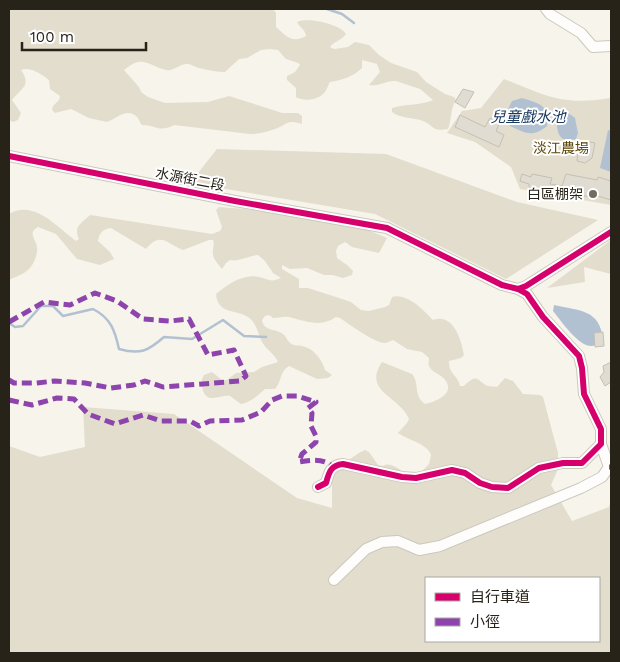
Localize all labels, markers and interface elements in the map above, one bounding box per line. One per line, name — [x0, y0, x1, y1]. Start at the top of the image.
scale bar — [22, 20, 146, 52]
text: 100 m — [30, 28, 74, 46]
water label: 兒童戲水池 — [490, 108, 567, 126]
park label: 淡江農場 — [533, 140, 589, 156]
street label: 水源街二段 — [154, 164, 226, 194]
place label: 白區棚架 — [527, 186, 583, 202]
marker: 白區棚架 — [587, 188, 599, 200]
legend — [425, 577, 600, 642]
text: 自行車道 — [470, 588, 530, 606]
text: 小徑 — [470, 613, 500, 631]

